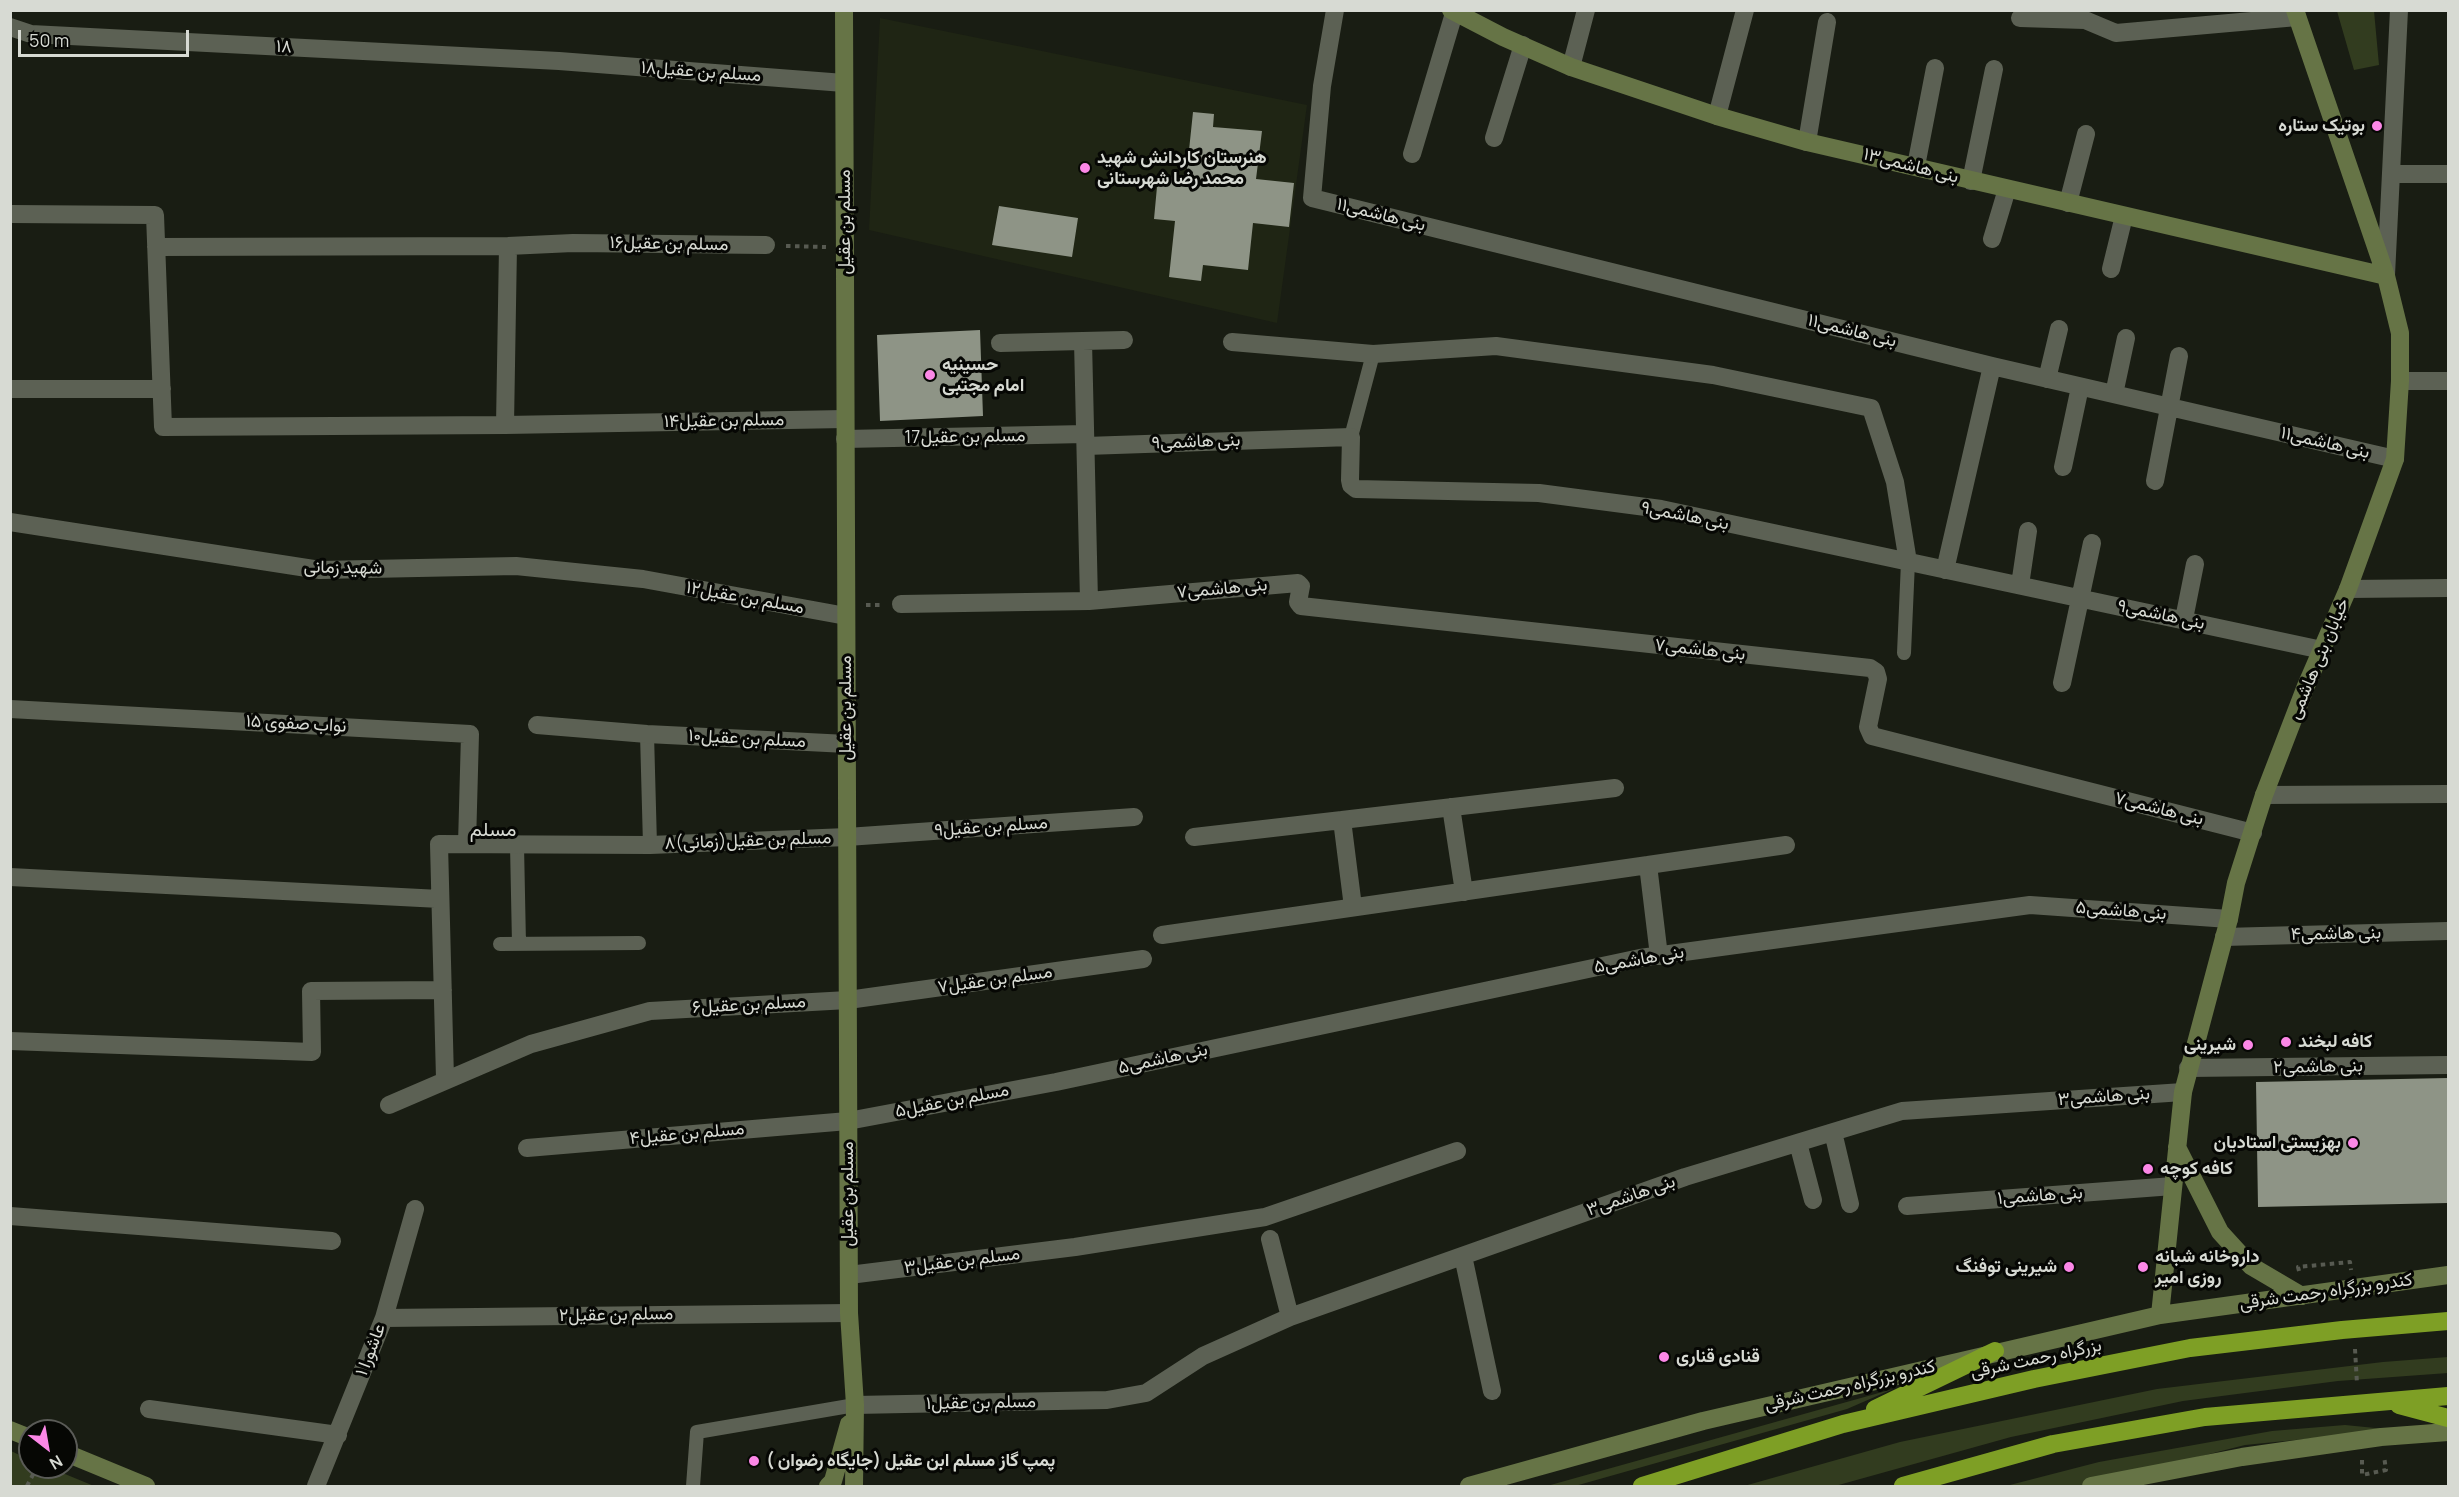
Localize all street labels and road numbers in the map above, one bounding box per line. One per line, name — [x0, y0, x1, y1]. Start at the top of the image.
street label: ۱۸ — [276, 36, 292, 58]
street label: مسلم بن عقیل۱۸ — [640, 57, 762, 87]
street label: بنی هاشمی۱۳ — [1861, 144, 1961, 188]
street label: مسلم بن عقیل — [834, 170, 856, 274]
street label: بنی هاشمی۱۱ — [1334, 194, 1428, 236]
street label: مسلم بن عقیل۱۶ — [609, 232, 729, 256]
street label: بنی هاشمی۱۱ — [1805, 310, 1899, 352]
street label: مسلم بن عقیل۱۴ — [664, 409, 784, 433]
street label: بنی هاشمی۱۱ — [2278, 422, 2372, 464]
street label: مسلم بن عقیل17 — [904, 425, 1026, 449]
street label: بنی هاشمی۹ — [1151, 430, 1241, 454]
street label: بنی هاشمی۹ — [1639, 497, 1731, 535]
street label: شهید زمانی — [303, 557, 383, 579]
street label: بنی هاشمی۷ — [1176, 574, 1268, 604]
street label: مسلم بن عقیل۱۲ — [684, 577, 806, 619]
street label: بنی هاشمی۹ — [2115, 595, 2207, 635]
street label: خیابان بنی هاشمی — [2284, 595, 2354, 723]
street label: بنی هاشمی۷ — [1654, 635, 1746, 665]
street label: مسلم بن عقیل — [835, 656, 857, 760]
street label: نواب صفوی ۱۵ — [245, 711, 347, 737]
street label: مسلم بن عقیل۱۰ — [688, 725, 806, 753]
street label: بنی هاشمی۷ — [2112, 788, 2206, 830]
street label: مسلم بن عقیل۹ — [934, 812, 1048, 842]
street label: ۸مسلم بن عقیل(زمانی) — [664, 827, 832, 855]
street label: بنی هاشمی۵ — [2075, 897, 2167, 925]
street label: ۴بنی هاشمی — [2291, 922, 2381, 946]
street label: بنی هاشمی۵ — [1592, 941, 1686, 979]
street label: مسلم بن عقیل۷ — [936, 961, 1054, 999]
street label: مسلم بن عقیل۶ — [692, 991, 806, 1019]
street label: بنی هاشمی۵ — [1116, 1039, 1210, 1079]
street label: ۲بنی هاشمی — [2273, 1055, 2363, 1079]
street label: مسلم بن عقیل۵ — [893, 1079, 1011, 1123]
street label: بنی هاشمی۳ — [2057, 1083, 2151, 1111]
street label: مسلم بن عقیل۴ — [629, 1118, 745, 1150]
street label: مسلم بن عقیل — [837, 1142, 859, 1246]
street label: بنی هاشمی۳ — [1584, 1171, 1678, 1221]
street label: بنی هاشمی۱ — [1997, 1182, 2083, 1210]
street label: مسلم بن عقیل۳ — [903, 1243, 1021, 1279]
street label: کندرو بزرگراه رحمت شرقی — [2238, 1269, 2414, 1315]
street label: مسلم بن عقیل۲ — [559, 1303, 673, 1327]
street label: عاشورا ۱ — [351, 1321, 391, 1379]
street label: بزرگراه رحمت شرقی — [1968, 1335, 2104, 1383]
street label: کندرو بزرگراه رحمت شرقی — [1762, 1356, 1938, 1416]
street label: مسلم بن عقیل۱ — [926, 1391, 1036, 1415]

